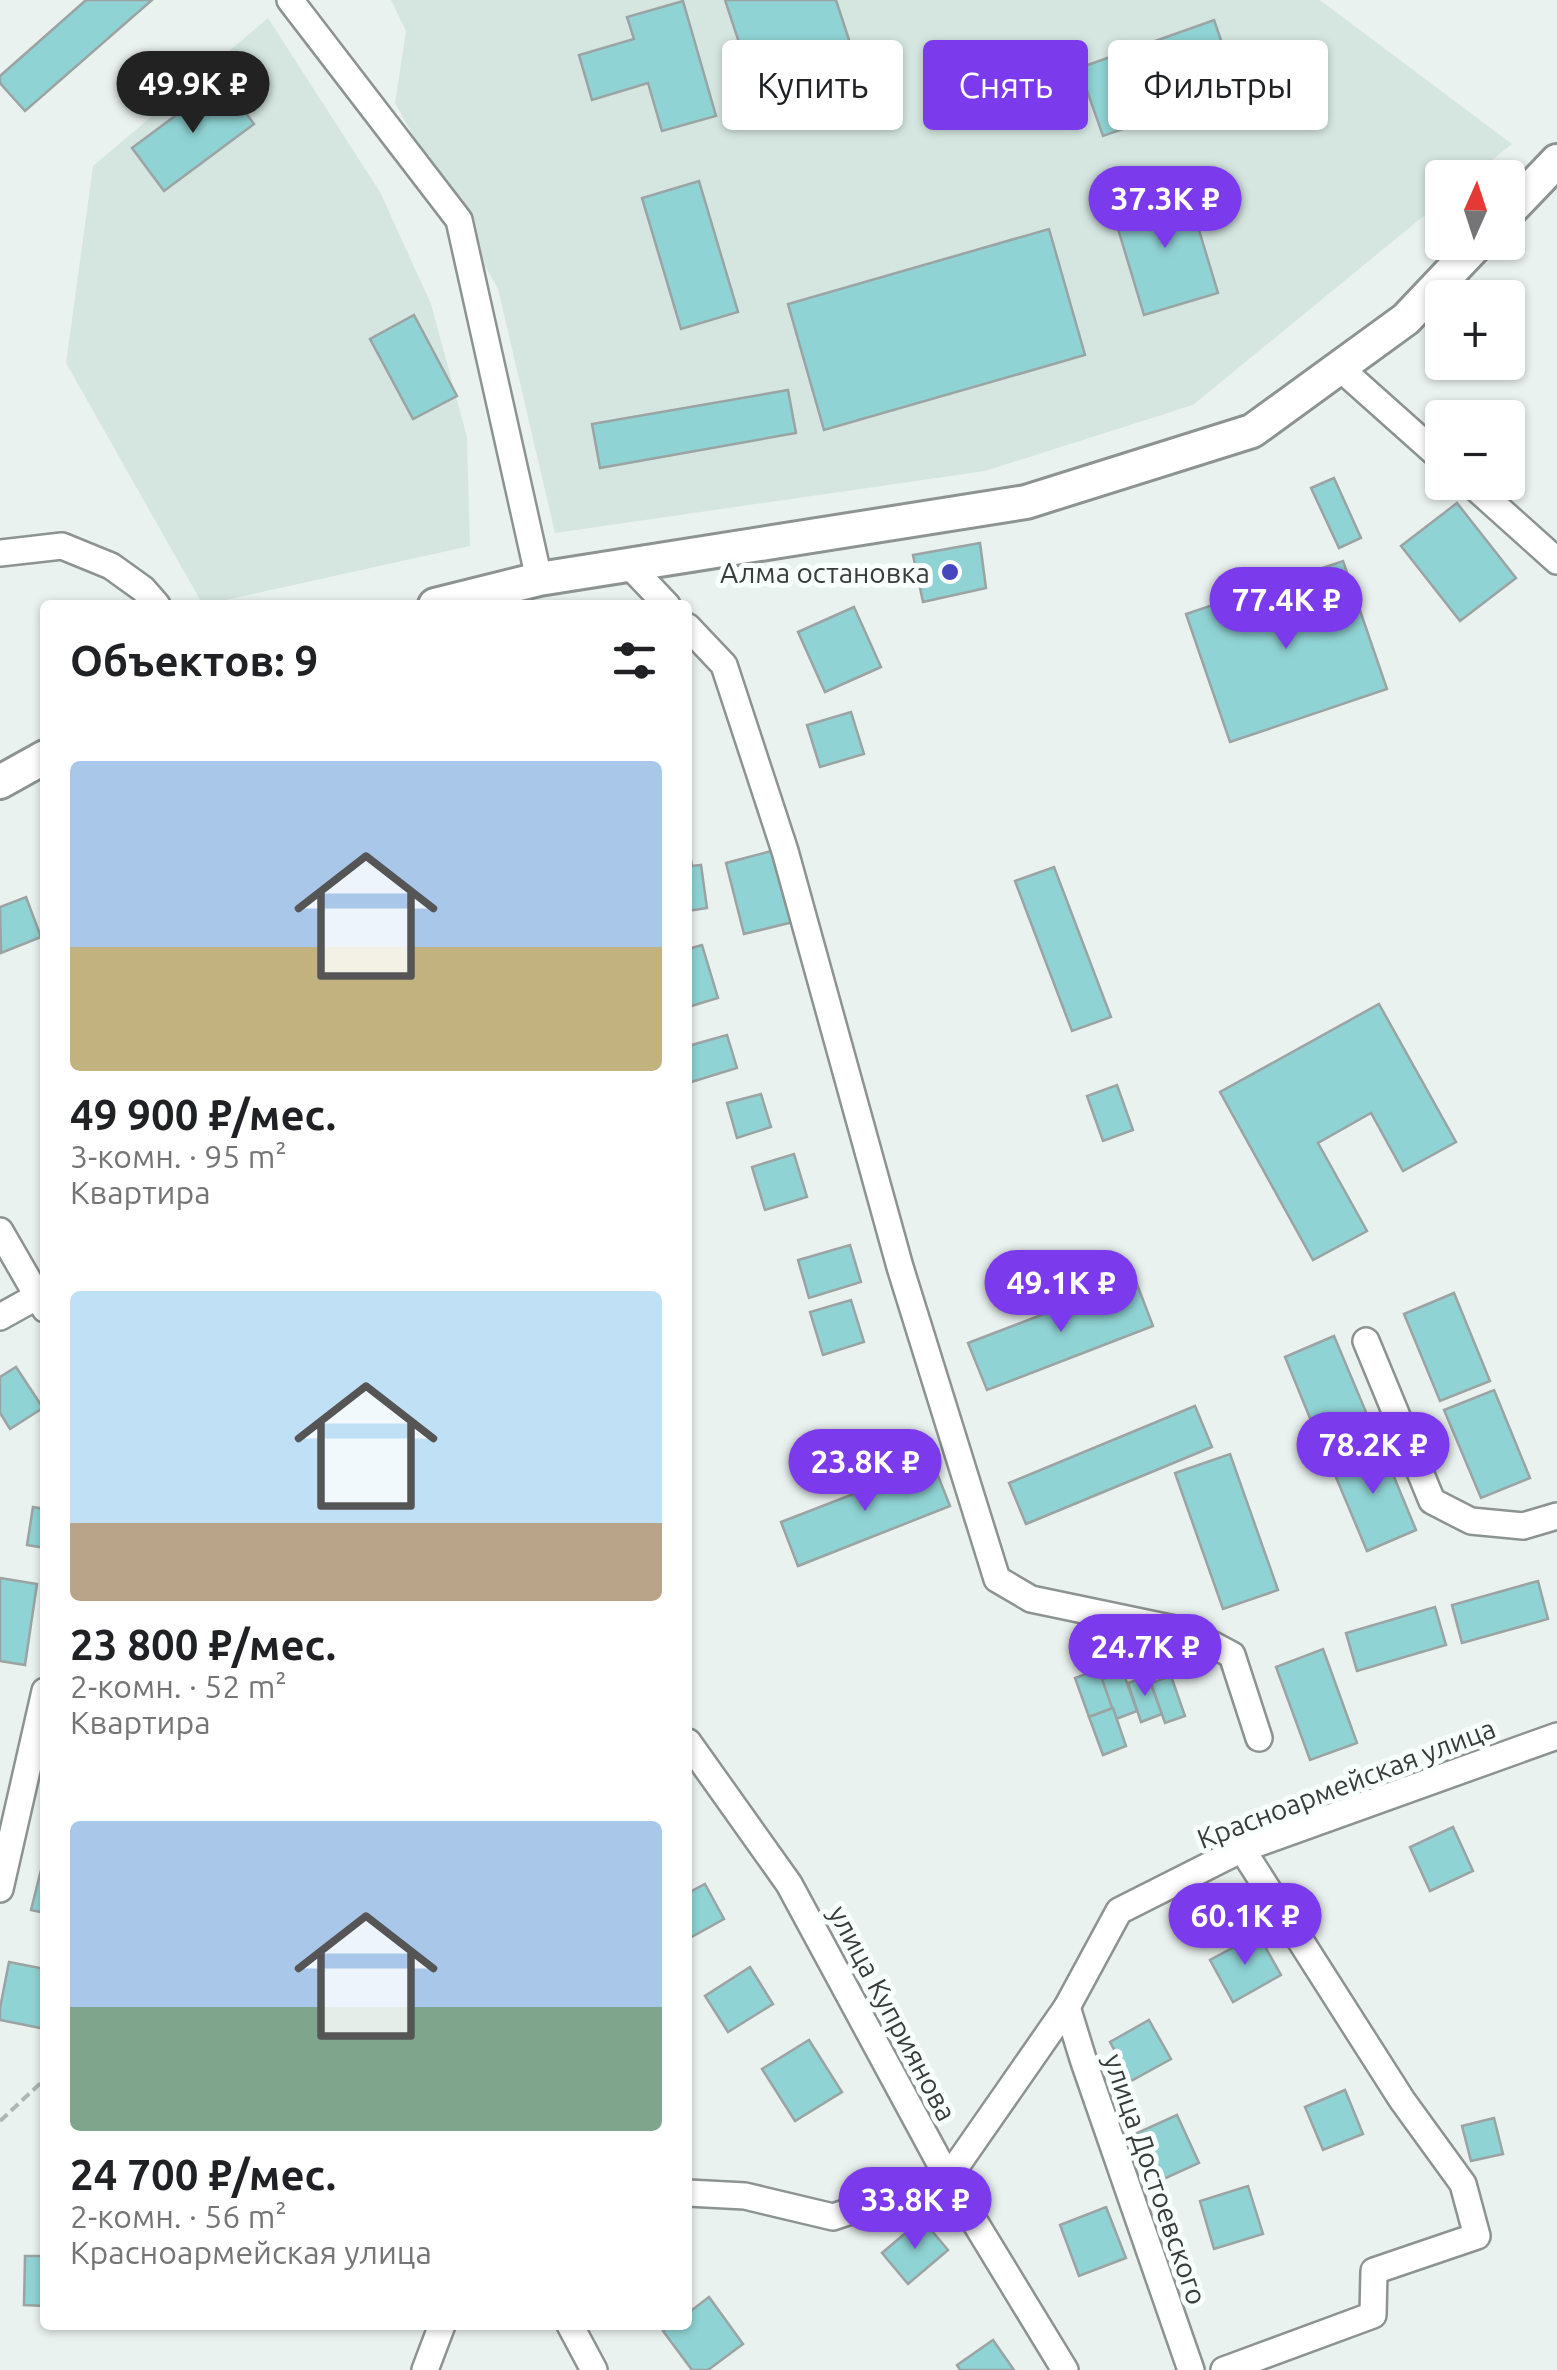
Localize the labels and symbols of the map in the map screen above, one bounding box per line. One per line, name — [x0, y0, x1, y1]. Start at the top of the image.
pin: 49.9K ₽ — [101, 51, 285, 136]
north arrow — [1425, 160, 1525, 260]
pin: 37.3K ₽ — [1073, 166, 1257, 251]
place label: Алма остановка — [720, 557, 930, 588]
marker: Алма остановка — [939, 561, 961, 583]
pin: 77.4K ₽ — [1194, 567, 1378, 652]
pin: 49.1K ₽ — [969, 1250, 1153, 1335]
pin: 78.2K ₽ — [1281, 1412, 1465, 1497]
pin: 23.8K ₽ — [773, 1429, 957, 1514]
pin: 24.7K ₽ — [1053, 1614, 1237, 1699]
street label: Красноармейская улица — [1193, 1712, 1499, 1854]
pin: 60.1K ₽ — [1153, 1883, 1337, 1968]
street label: улица Куприянова — [823, 1900, 963, 2126]
street label: улица Достоевского — [1099, 2050, 1213, 2308]
pin: 33.8K ₽ — [823, 2167, 1007, 2252]

